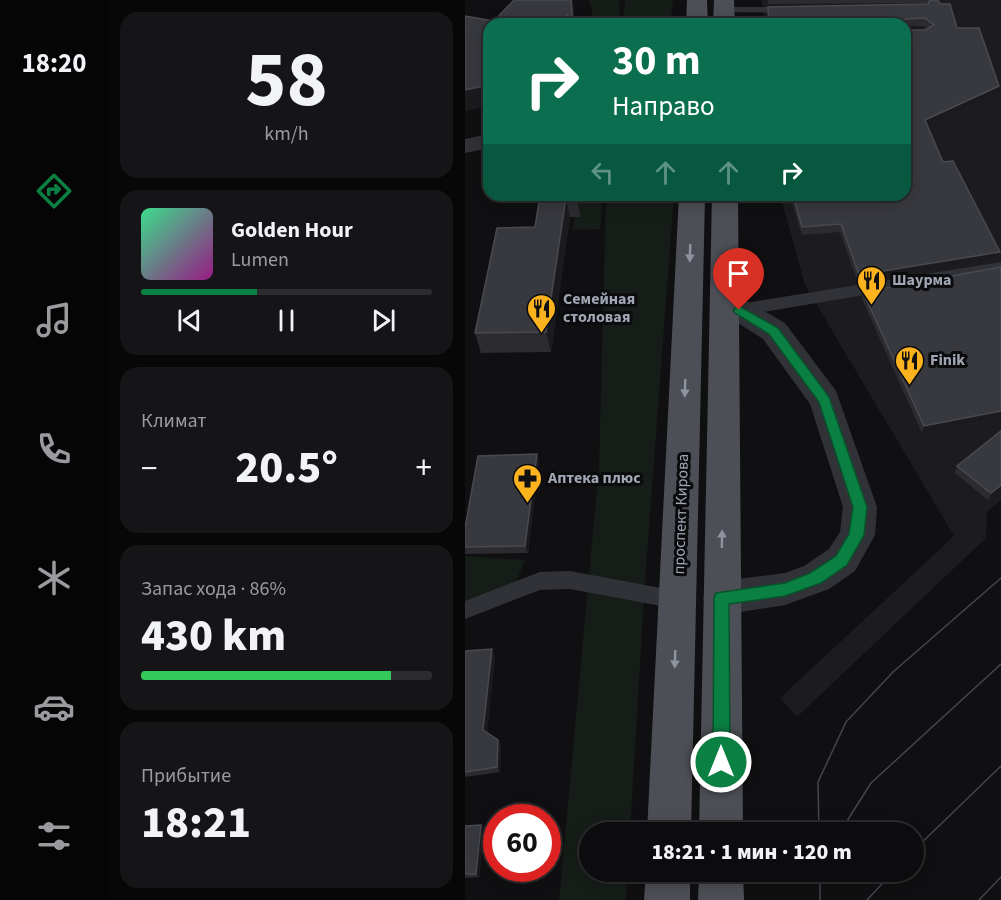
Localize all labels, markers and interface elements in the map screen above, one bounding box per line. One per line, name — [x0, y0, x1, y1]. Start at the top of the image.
text: 58 — [245, 25, 328, 136]
text: 30 m — [612, 31, 701, 91]
icon: right — [513, 42, 591, 120]
text: 18:20 — [21, 44, 87, 83]
text: Направо — [612, 87, 715, 126]
text: km/h — [264, 120, 309, 148]
icon: left — [586, 156, 619, 189]
icon: ahead — [649, 156, 682, 189]
icon: ahead — [712, 156, 745, 189]
icon: right — [775, 156, 808, 189]
icon: directions — [33, 170, 75, 212]
text: Golden Hour — [231, 214, 353, 246]
one-way arrow — [685, 244, 695, 263]
text: Lumen — [231, 246, 289, 274]
pin — [713, 248, 764, 310]
icon: arrive — [722, 257, 755, 290]
restaurant icon: Шаурма — [855, 264, 887, 306]
place label: Шаурма — [892, 269, 952, 291]
place label: Семейная столовая — [563, 288, 635, 328]
restaurant icon: Семейная столовая — [526, 292, 558, 334]
icon: music — [33, 299, 75, 341]
icon: previous — [173, 304, 206, 337]
icon: pause — [270, 304, 303, 337]
icon: next — [367, 304, 400, 337]
restaurant icon: Finik — [893, 344, 925, 386]
place label: Finik — [930, 349, 965, 371]
one-way arrow — [681, 379, 690, 398]
text: Климат — [141, 407, 207, 435]
icon: phone — [33, 428, 75, 470]
text: 20.5° — [235, 436, 338, 500]
text: − — [141, 445, 157, 492]
text: + — [416, 445, 432, 492]
street label: проспект Кирова — [668, 453, 694, 575]
pharmacy icon: Аптека плюс — [511, 462, 543, 504]
place label: Аптека плюс — [547, 467, 641, 489]
one-way arrow — [718, 530, 727, 549]
icon: climate — [33, 557, 75, 599]
text: Запас хода · 86% — [141, 575, 286, 603]
text: 430 km — [141, 604, 286, 668]
one-way arrow — [671, 649, 680, 668]
icon: car — [33, 686, 75, 728]
position arrow — [689, 730, 753, 794]
text: Прибытие — [141, 762, 231, 790]
text: 18:21 — [141, 791, 251, 855]
speed limit sign: 60 — [483, 804, 561, 882]
icon: filters — [33, 815, 75, 857]
text: 18:21 · 1 мин · 120 m — [651, 836, 852, 868]

